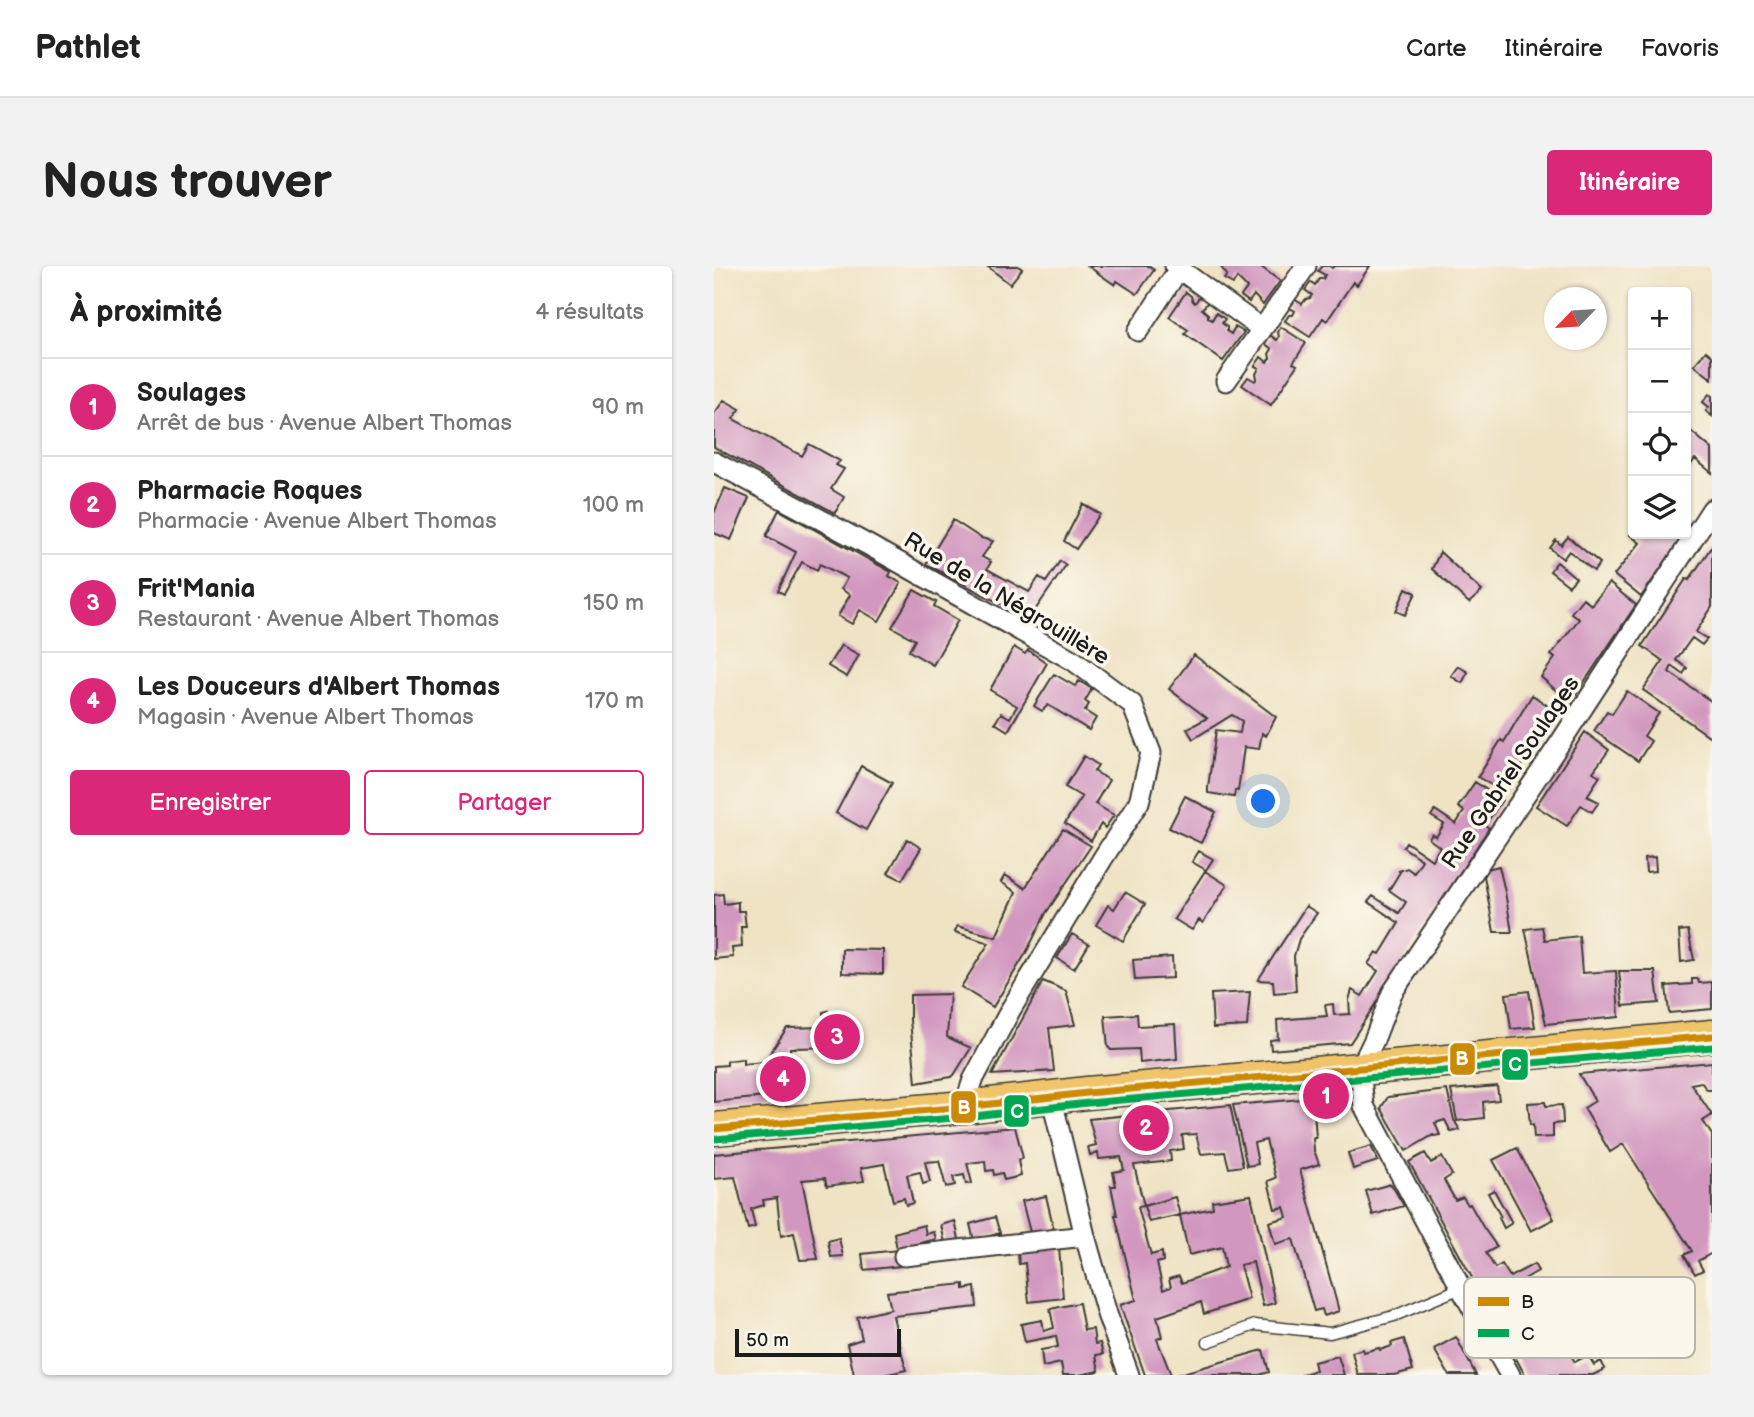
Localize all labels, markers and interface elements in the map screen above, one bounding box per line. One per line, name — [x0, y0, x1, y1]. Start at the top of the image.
text: Pathlet — [35, 28, 140, 68]
text: Carte — [1406, 34, 1467, 63]
text: Itinéraire — [1505, 34, 1603, 63]
text: Favoris — [1641, 34, 1719, 63]
button: Itinéraire — [1547, 150, 1712, 215]
text: Nous trouver — [42, 153, 332, 212]
north arrow — [1544, 287, 1607, 350]
map controls — [1628, 287, 1691, 539]
button: + — [1628, 287, 1691, 350]
text: À proximité — [70, 294, 222, 330]
text: 4 résultats — [535, 298, 644, 326]
button: − — [1628, 350, 1691, 413]
text: Soulages — [137, 378, 246, 409]
text: 1 — [88, 393, 98, 421]
text: 90 m — [592, 393, 644, 421]
text: Arrêt de bus · Avenue Albert Thomas — [137, 409, 512, 437]
button: locate — [1628, 413, 1691, 476]
text: Pharmacie Roques — [137, 476, 362, 507]
button: layers — [1628, 476, 1691, 539]
text: 2 — [86, 491, 100, 519]
text: 100 m — [583, 491, 644, 519]
text: Pharmacie · Avenue Albert Thomas — [137, 507, 497, 535]
street label: Rue de la Négrouillère — [899, 526, 1114, 671]
text: Frit'Mania — [137, 574, 256, 605]
text: 3 — [86, 589, 100, 617]
text: 150 m — [583, 589, 644, 617]
text: Restaurant · Avenue Albert Thomas — [137, 605, 499, 633]
street label: Rue Gabriel Soulages — [1436, 671, 1586, 874]
text: Les Douceurs d'Albert Thomas — [137, 672, 500, 703]
text: 4 — [86, 687, 100, 715]
text: 170 m — [585, 687, 644, 715]
text: Magasin · Avenue Albert Thomas — [137, 703, 474, 731]
button: Enregistrer — [70, 770, 350, 835]
button: Partager — [364, 770, 644, 835]
your location — [1246, 784, 1280, 818]
pin: 3 — [814, 1011, 860, 1063]
line badge: B — [1449, 1042, 1476, 1076]
text: B — [1455, 1048, 1469, 1071]
line badge: C — [1501, 1048, 1529, 1081]
pin: 4 — [760, 1053, 806, 1105]
text: C — [1508, 1054, 1522, 1077]
pin: 1 — [1303, 1070, 1349, 1122]
line badge: B — [950, 1090, 977, 1124]
line badge: C — [1003, 1094, 1030, 1128]
text: B — [957, 1097, 971, 1120]
text: C — [1010, 1101, 1024, 1124]
pin: 2 — [1123, 1102, 1169, 1154]
legend — [1464, 1277, 1695, 1358]
text: B — [1521, 1291, 1534, 1314]
text: C — [1521, 1323, 1535, 1346]
scale bar — [735, 1326, 901, 1358]
text: 50 m — [746, 1329, 789, 1352]

